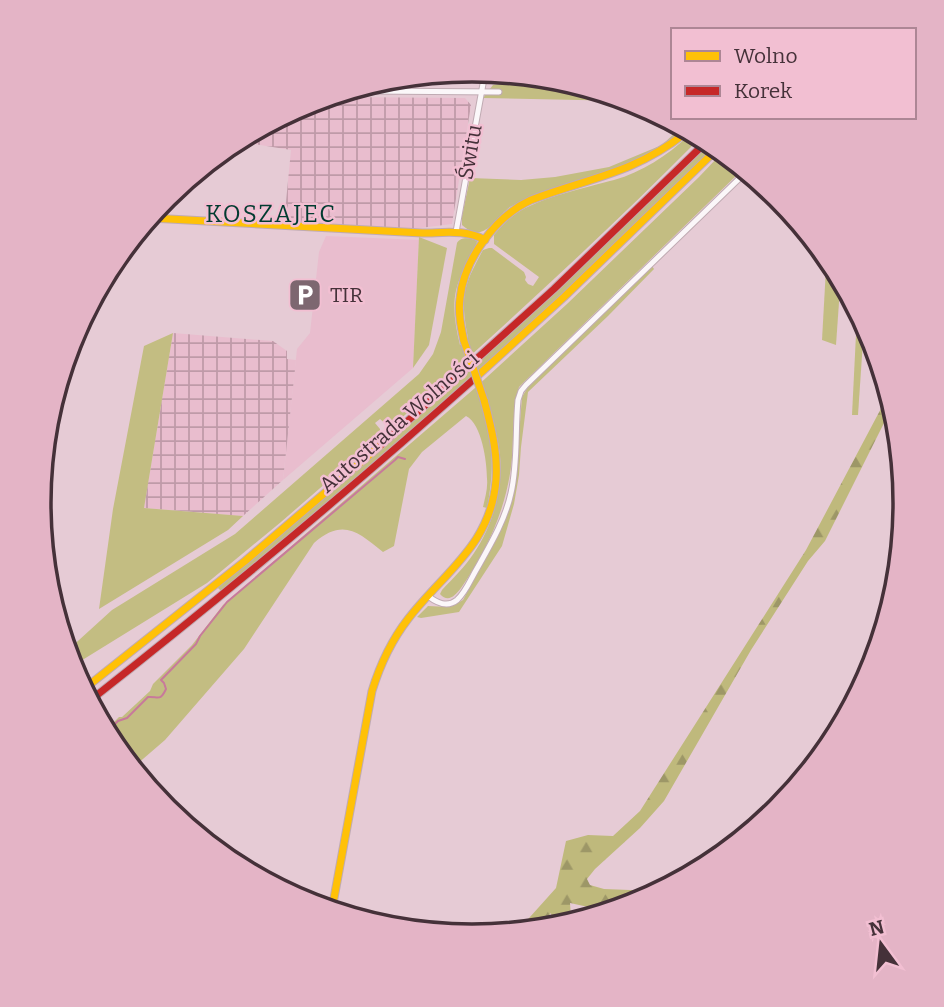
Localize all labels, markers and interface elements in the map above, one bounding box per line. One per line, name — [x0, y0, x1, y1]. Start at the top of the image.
legend — [671, 28, 916, 119]
text: Wolno — [734, 43, 797, 69]
text: Korek — [734, 78, 792, 104]
street label: Świtu — [452, 122, 488, 182]
district label: KOSZAJEC — [205, 200, 337, 228]
parking icon: TIR — [286, 276, 324, 314]
place label: TIR — [330, 282, 363, 308]
street label: Autostrada Wolności — [314, 346, 484, 498]
north arrow — [846, 909, 916, 979]
text: N — [867, 915, 887, 941]

